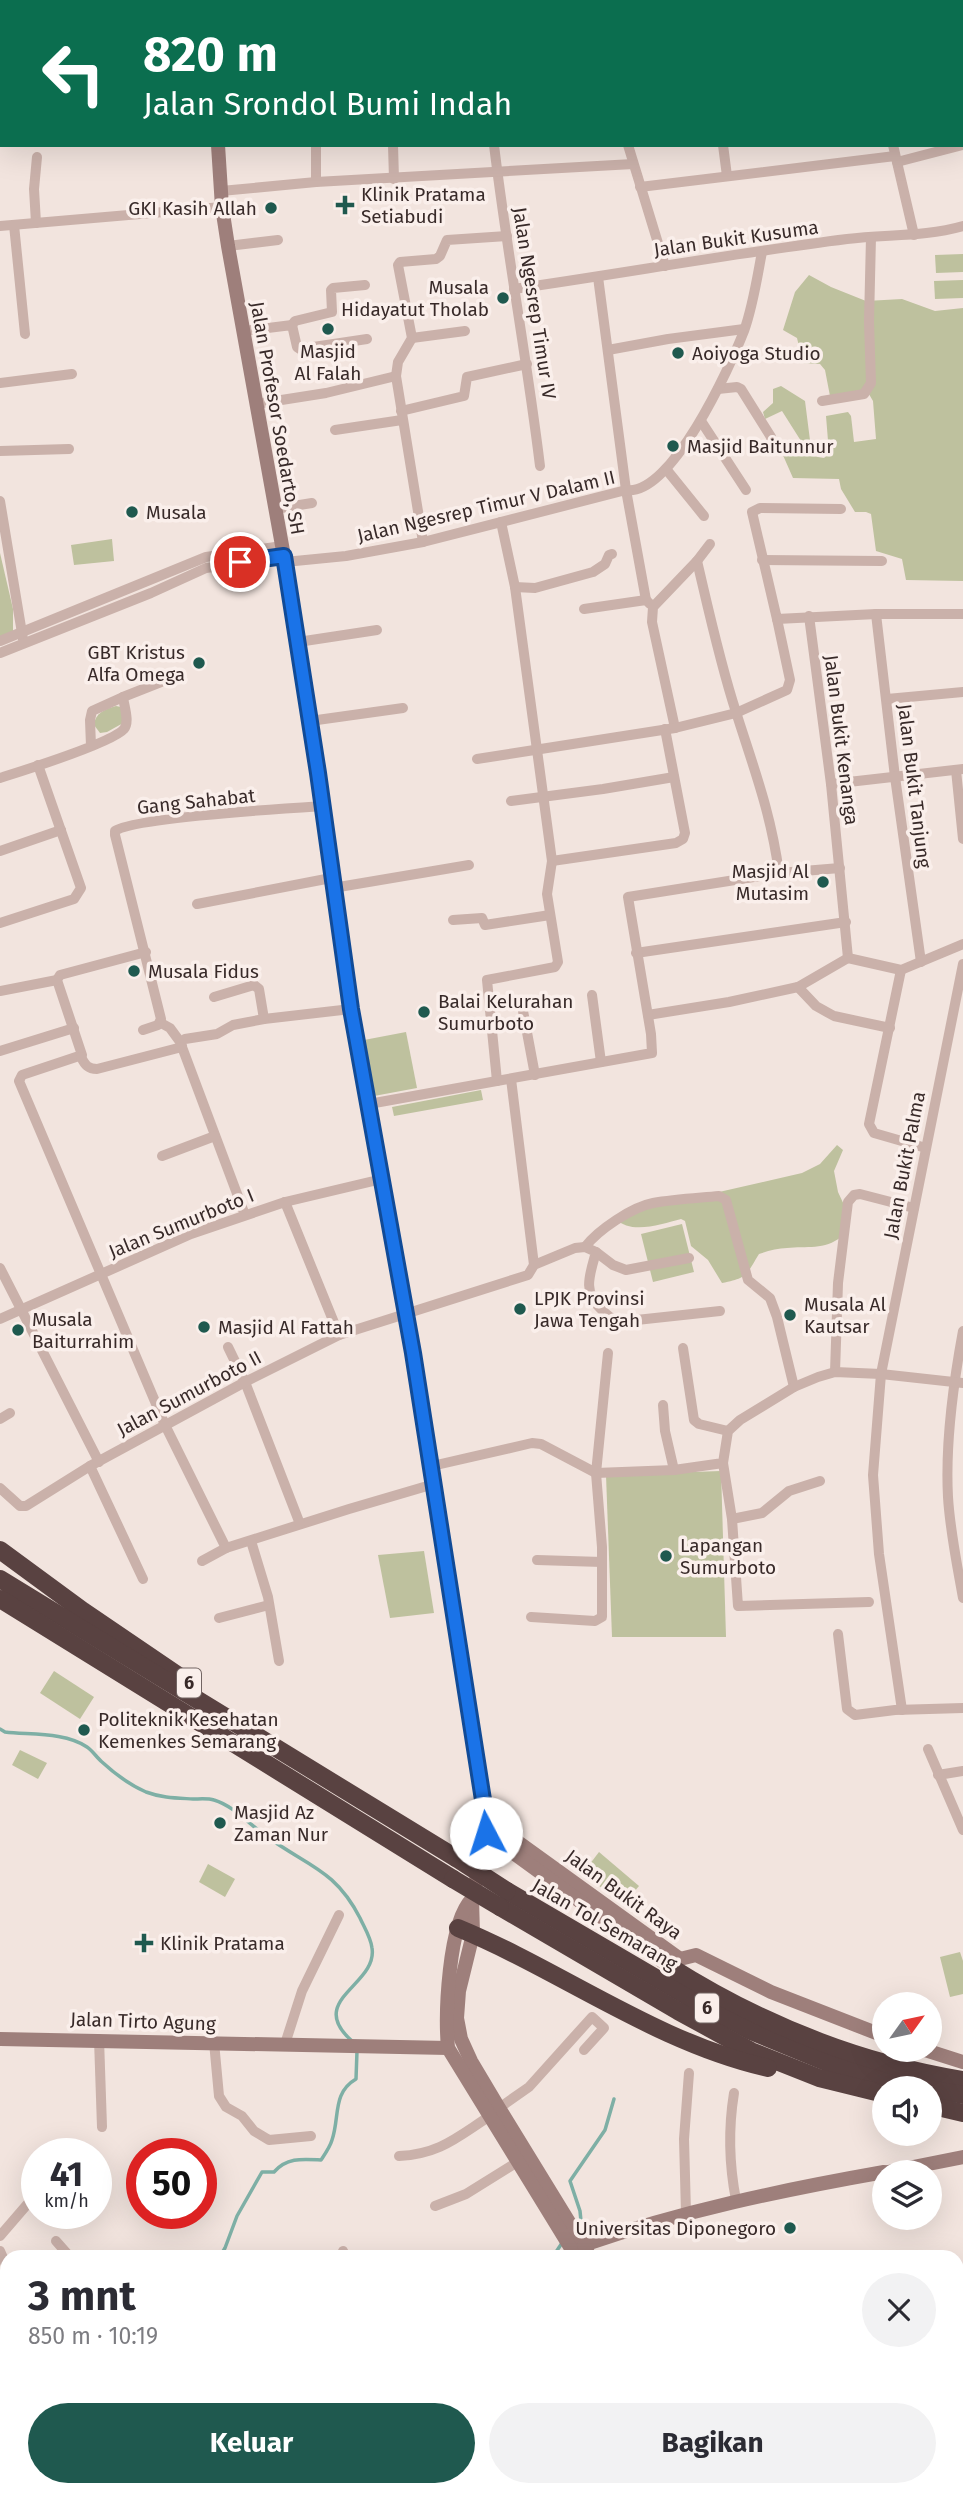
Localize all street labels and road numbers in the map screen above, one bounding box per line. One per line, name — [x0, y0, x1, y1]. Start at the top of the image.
street label: Jalan Ngesrep Timur IV — [508, 205, 561, 401]
street label: Jalan Bukit Kusuma — [652, 216, 820, 261]
street label: Jalan Profesor Soedarto, SH — [246, 300, 309, 537]
street label: Jalan Ngesrep Timur V Dalam II — [355, 466, 617, 547]
street label: Jalan Bukit Kenanga — [820, 654, 863, 826]
street label: Jalan Bukit Tanjung — [893, 703, 936, 870]
street label: Gang Sahabat — [136, 784, 256, 819]
street label: Jalan Bukit Palma — [879, 1089, 930, 1241]
street label: Jalan Sumurboto I — [105, 1184, 257, 1263]
street label: Jalan Sumurboto II — [113, 1346, 265, 1441]
road number: 6 — [177, 1668, 201, 1698]
street label: Jalan Bukit Raya — [561, 1844, 686, 1944]
street label: Jalan Tol Semarang — [528, 1874, 682, 1975]
road number: 6 — [695, 1994, 719, 2022]
street label: Jalan Tirto Agung — [70, 2007, 216, 2036]

